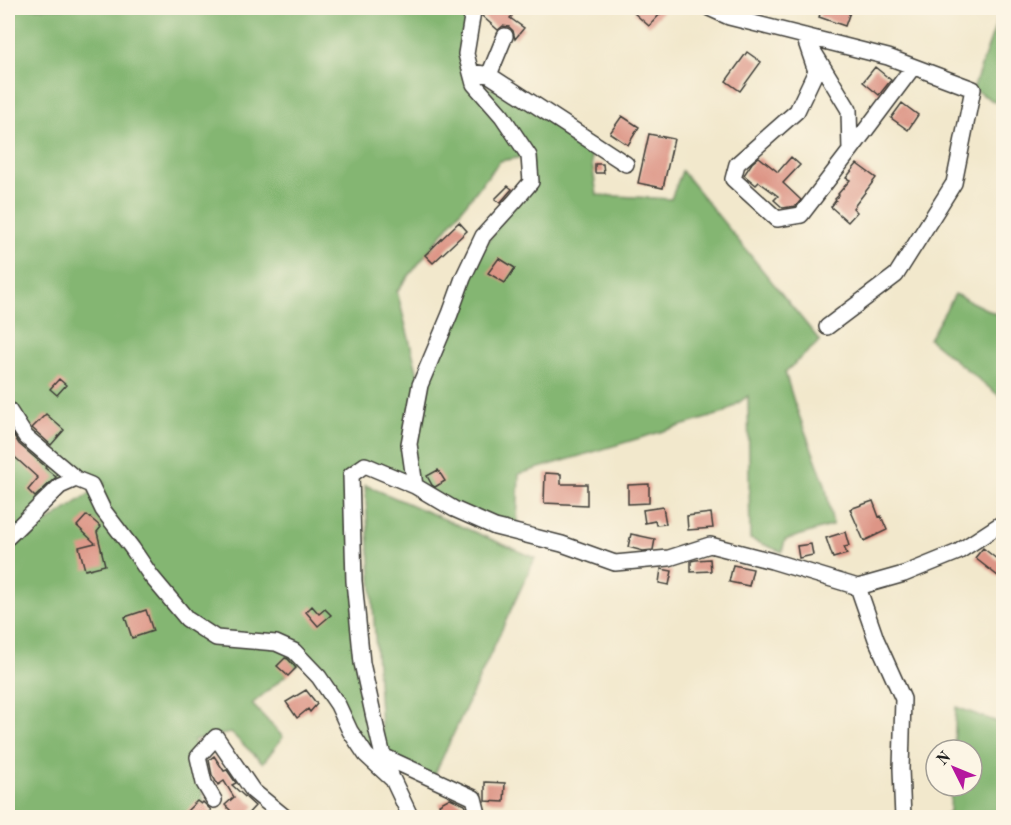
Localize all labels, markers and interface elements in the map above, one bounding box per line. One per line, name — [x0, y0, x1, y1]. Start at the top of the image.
north arrow — [924, 738, 984, 798]
text: N — [934, 749, 955, 769]

